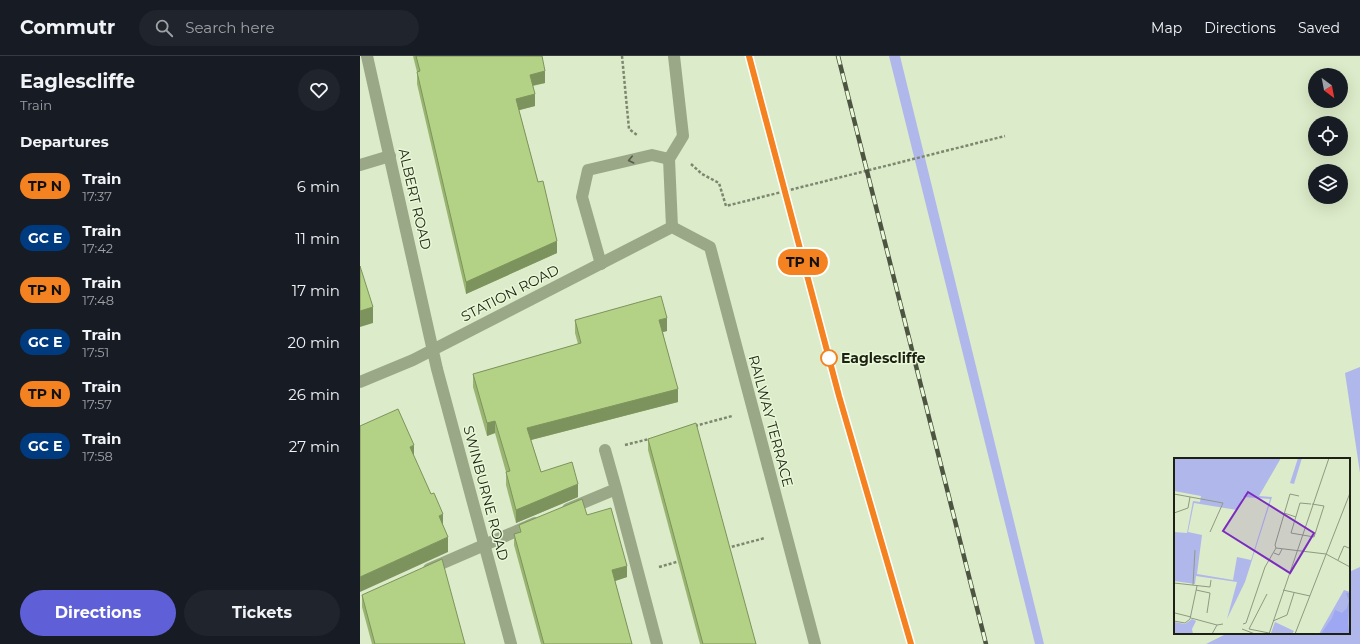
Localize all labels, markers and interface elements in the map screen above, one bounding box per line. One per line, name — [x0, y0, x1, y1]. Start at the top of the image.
search box — [139, 10, 419, 46]
text: Commutr — [20, 16, 115, 39]
icon: search — [153, 17, 175, 39]
text: Search here — [185, 18, 274, 37]
text: Map — [1151, 19, 1182, 37]
text: Directions — [1204, 19, 1276, 37]
text: Saved — [1298, 19, 1340, 37]
north arrow — [1308, 68, 1348, 108]
map controls — [1308, 68, 1348, 204]
button: heart — [298, 69, 340, 111]
text: Eaglescliffe — [20, 70, 135, 93]
text: Train — [20, 97, 52, 113]
button: locate — [1308, 116, 1348, 156]
text: Departures — [20, 132, 109, 151]
street label: ALBERT ROAD — [395, 147, 435, 251]
one-way arrow — [628, 156, 634, 164]
button: layers — [1308, 164, 1348, 204]
text: Train — [82, 169, 121, 188]
text: TP N — [28, 177, 62, 195]
text: 6 min — [297, 177, 340, 196]
text: 17:37 — [82, 188, 112, 204]
text: Train — [82, 221, 121, 240]
text: GC E — [28, 229, 62, 247]
text: 11 min — [295, 229, 340, 248]
text: 17:42 — [82, 240, 113, 256]
line badge: TP N — [775, 249, 831, 275]
text: TP N — [786, 253, 820, 271]
street label: STATION ROAD — [458, 260, 562, 326]
text: Train — [82, 273, 121, 292]
text: TP N — [28, 281, 62, 299]
text: 17 min — [292, 281, 340, 300]
text: 17:48 — [82, 292, 114, 308]
text: Train — [82, 325, 121, 344]
text: GC E — [28, 333, 62, 351]
text: 20 min — [288, 333, 340, 352]
text: 17:51 — [82, 344, 109, 360]
marker: Eaglescliffe — [820, 349, 838, 367]
place label: Eaglescliffe — [841, 349, 926, 367]
street label: RAILWAY TERRACE — [745, 353, 797, 489]
text: Train — [82, 377, 121, 396]
text: TP N — [28, 385, 62, 403]
text: 26 min — [288, 385, 340, 404]
text: 17:57 — [82, 396, 112, 412]
street label: SWINBURNE ROAD — [459, 424, 513, 562]
text: Train — [82, 429, 121, 448]
text: GC E — [28, 437, 62, 455]
text: 27 min — [289, 437, 340, 456]
text: 17:58 — [82, 448, 113, 464]
inset map — [1174, 458, 1350, 634]
button: Directions — [20, 590, 176, 636]
button: Tickets — [184, 590, 340, 636]

